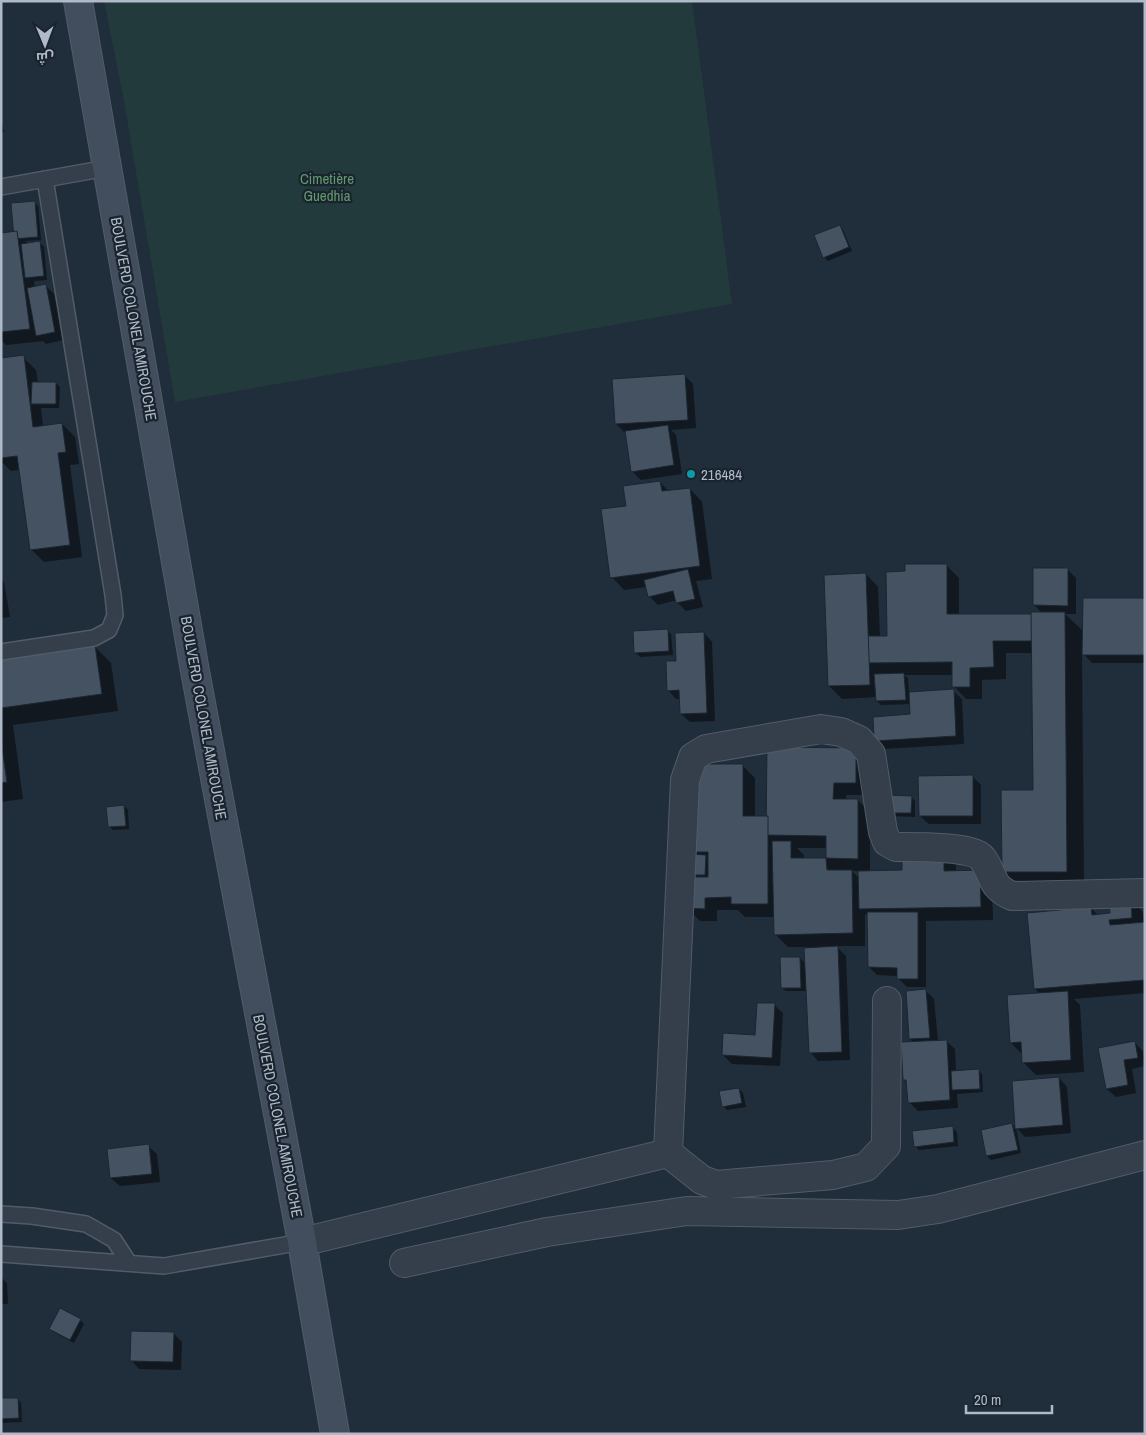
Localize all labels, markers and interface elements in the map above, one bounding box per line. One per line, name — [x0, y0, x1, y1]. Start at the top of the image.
north arrow — [20, 20, 70, 70]
text: ش — [36, 49, 54, 67]
park label: Cimetière Guedhia — [300, 168, 354, 206]
street label: BOULVERD COLONEL AMIROUCHE — [106, 216, 162, 422]
place label: 216484 — [701, 464, 742, 485]
marker: 216484 — [685, 468, 697, 480]
street label: BOULVERD COLONEL AMIROUCHE — [176, 615, 232, 821]
street label: BOULVERD COLONEL AMIROUCHE — [248, 1013, 308, 1219]
scale bar — [966, 1382, 1052, 1414]
text: 20 m — [974, 1389, 1001, 1410]

